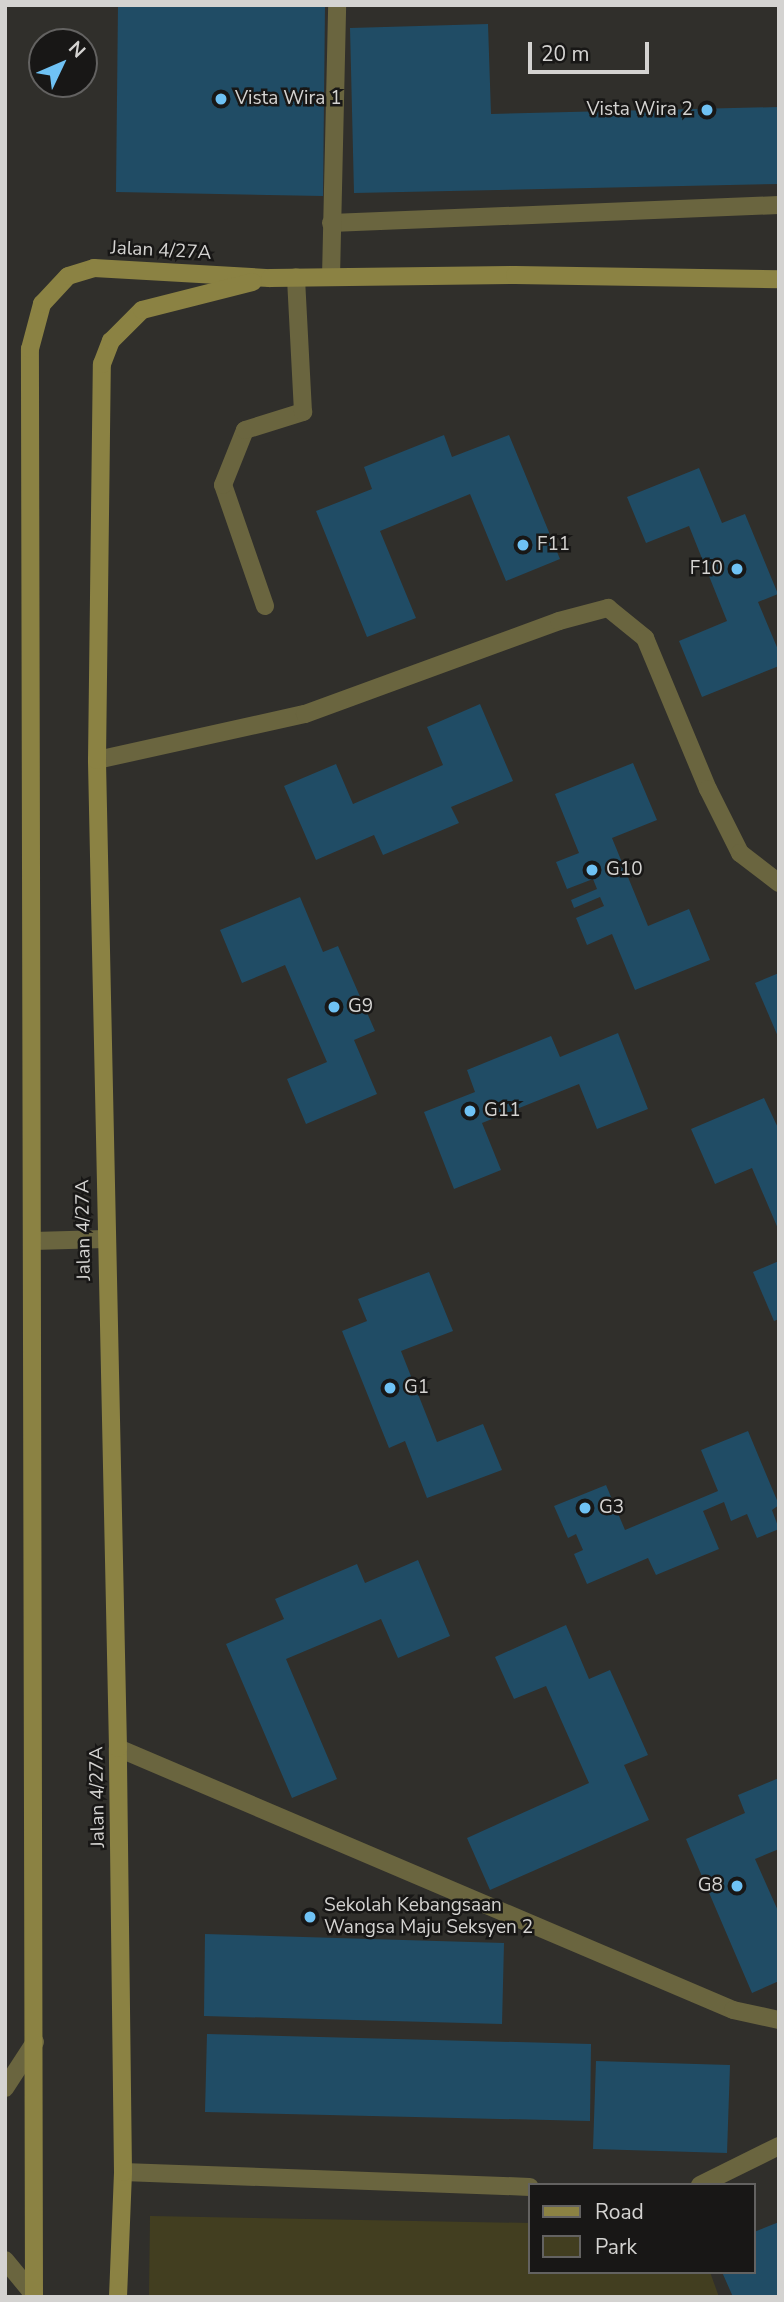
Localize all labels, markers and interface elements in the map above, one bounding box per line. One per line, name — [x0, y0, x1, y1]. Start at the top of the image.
north arrow — [28, 28, 98, 98]
scale bar — [532, 28, 653, 72]
text: N — [62, 36, 91, 64]
text: 20 m — [541, 40, 590, 68]
place label: Vista Wira 1 — [235, 88, 342, 110]
marker: Vista Wira 1 — [213, 91, 229, 107]
place label: Vista Wira 2 — [586, 99, 693, 121]
marker: Vista Wira 2 — [699, 102, 715, 118]
street label: Jalan 4/27A — [110, 237, 212, 265]
place label: F11 — [537, 534, 570, 556]
marker: F11 — [515, 537, 531, 553]
place label: F10 — [690, 558, 723, 580]
marker: F10 — [729, 561, 745, 577]
place label: G10 — [606, 859, 643, 881]
marker: G10 — [584, 862, 600, 878]
place label: G9 — [348, 996, 373, 1018]
marker: G9 — [326, 999, 342, 1015]
place label: G11 — [484, 1100, 521, 1122]
marker: G11 — [462, 1103, 478, 1119]
street label: Jalan 4/27A — [72, 1179, 96, 1281]
place label: G1 — [404, 1377, 429, 1399]
marker: G1 — [382, 1380, 398, 1396]
place label: G3 — [599, 1497, 624, 1519]
marker: G3 — [577, 1500, 593, 1516]
street label: Jalan 4/27A — [86, 1746, 110, 1848]
place label: G8 — [698, 1875, 723, 1897]
marker: G8 — [729, 1878, 745, 1894]
place label: Sekolah Kebangsaan Wangsa Maju Seksyen 2 — [324, 1895, 533, 1939]
marker: Sekolah Kebangsaan Wangsa Maju Seksyen 2 — [302, 1909, 318, 1925]
legend — [528, 2183, 756, 2274]
text: Road — [595, 2198, 644, 2226]
text: Park — [595, 2233, 637, 2261]

